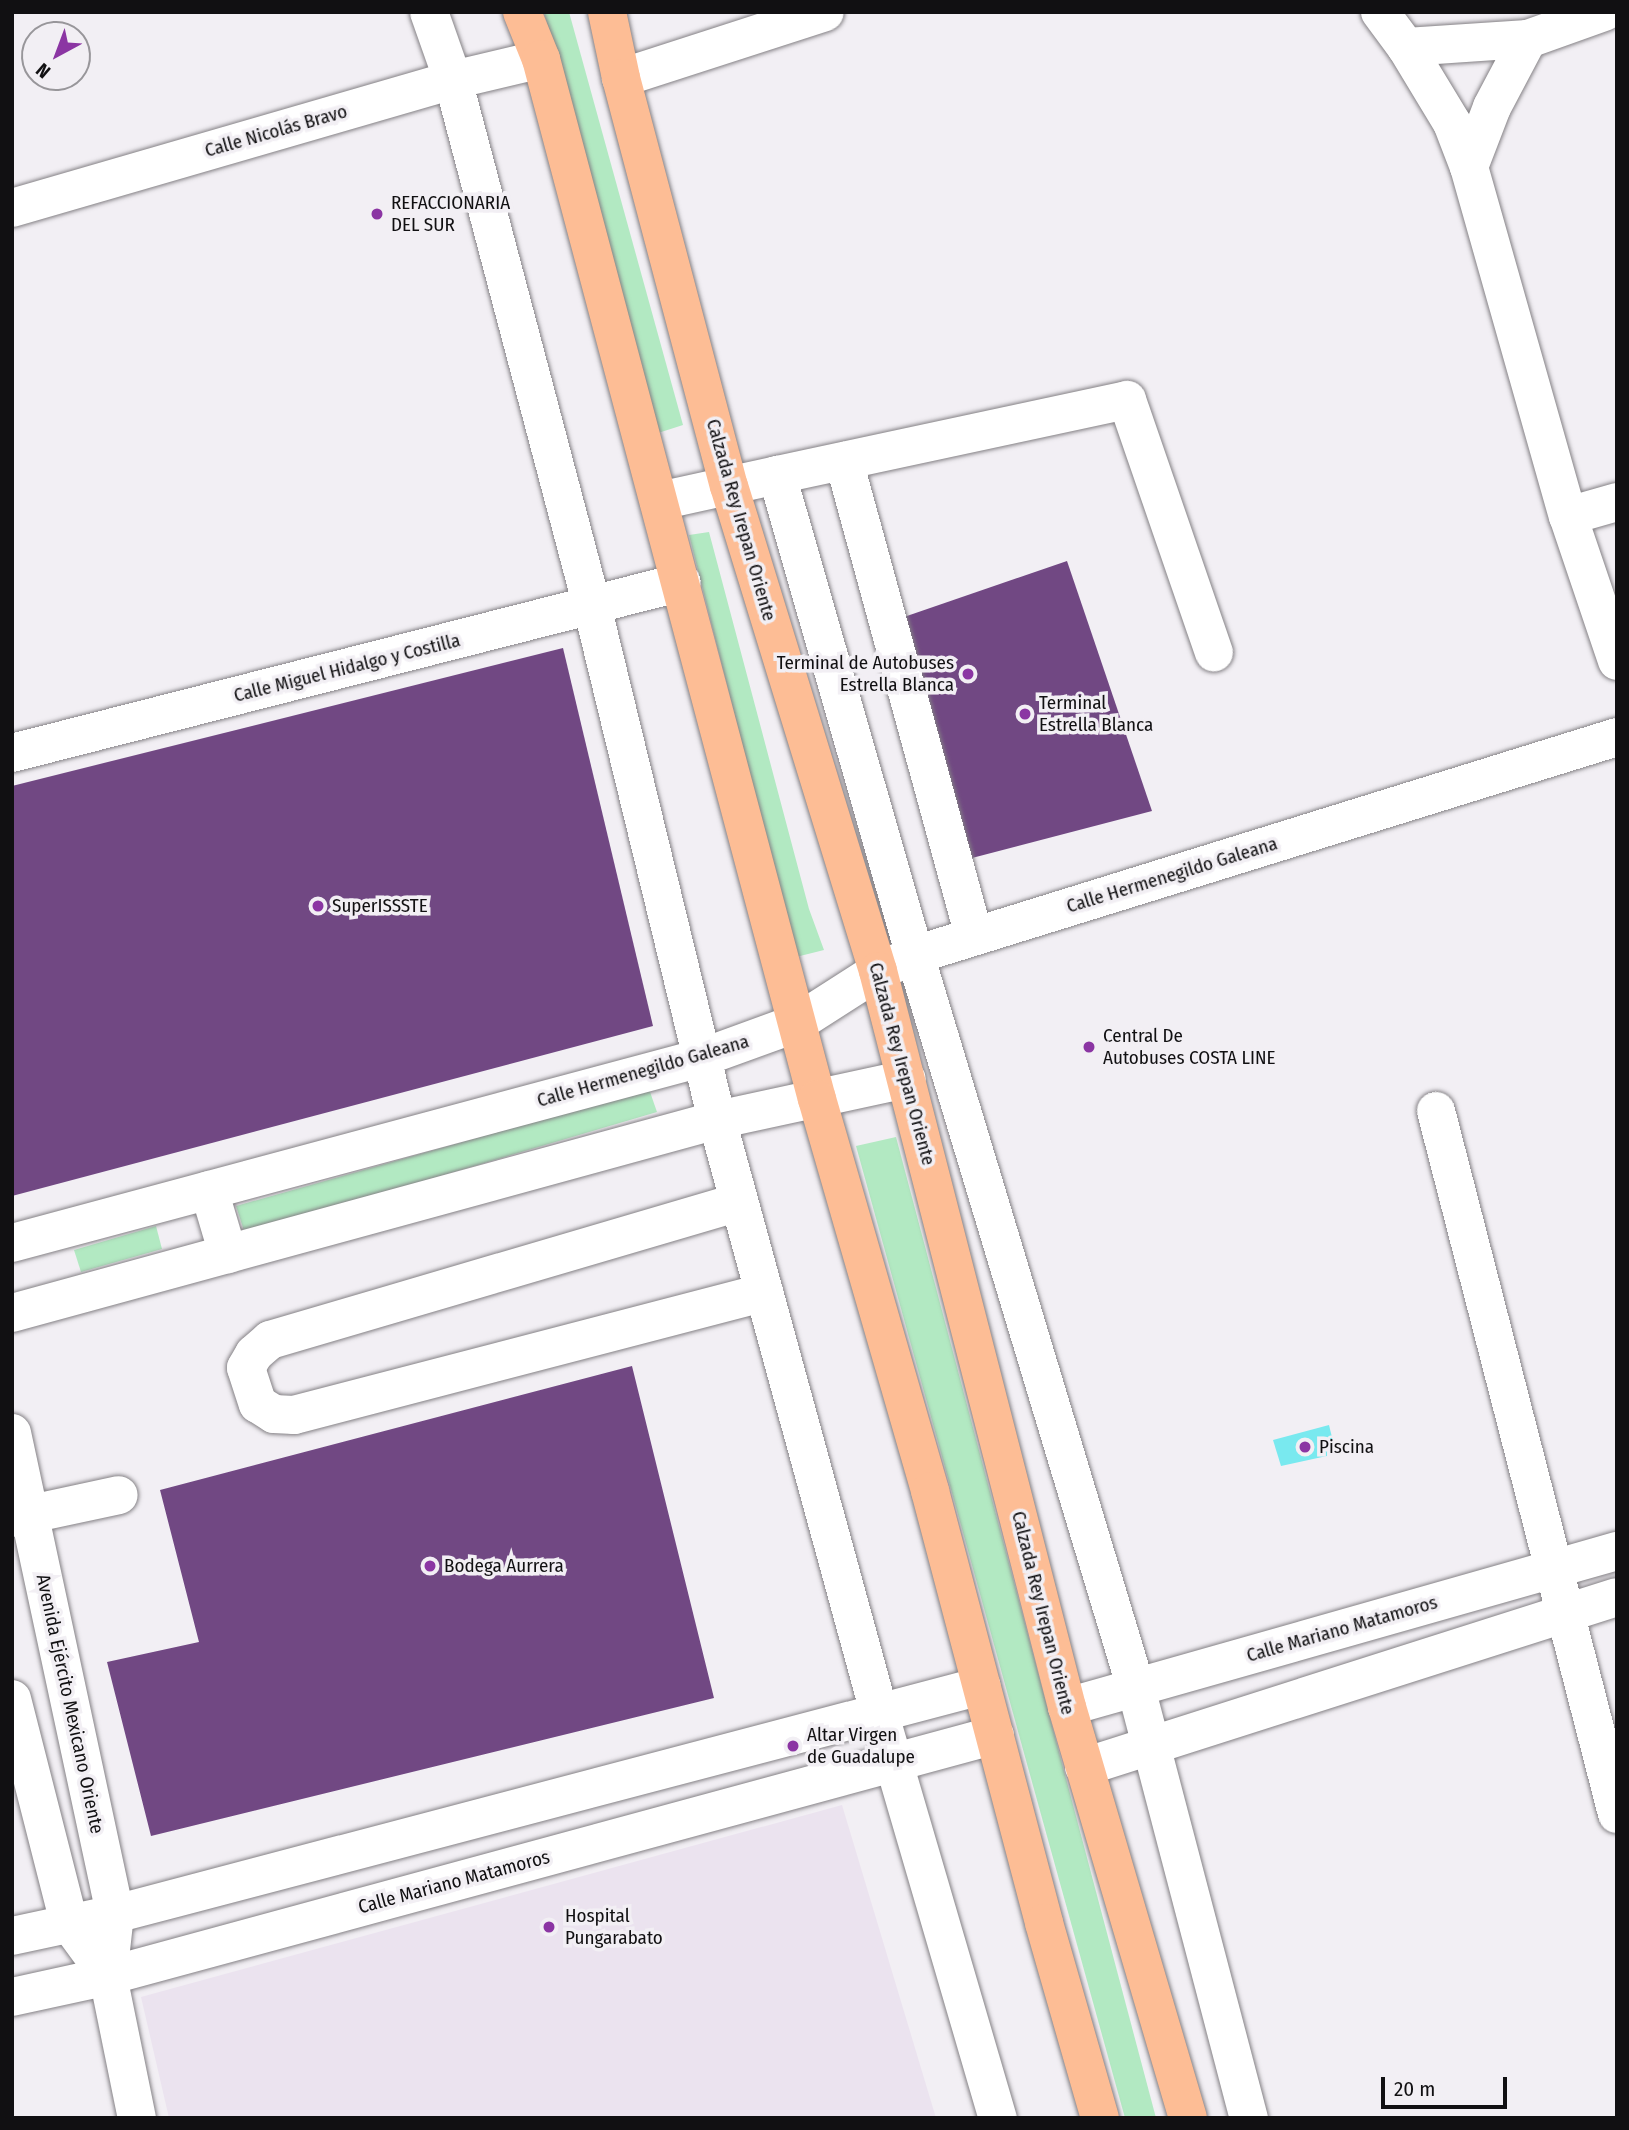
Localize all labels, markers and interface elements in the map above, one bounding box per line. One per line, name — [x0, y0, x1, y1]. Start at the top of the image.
north arrow — [21, 21, 91, 91]
text: N — [31, 58, 55, 83]
street label: Calle Nicolás Bravo — [202, 100, 350, 162]
place label: REFACCIONARIA DEL SUR — [391, 192, 510, 236]
marker: REFACCIONARIA DEL SUR — [369, 206, 385, 222]
street label: Calzada Rey Irepan Oriente — [701, 416, 781, 624]
street label: Calle Miguel Hidalgo y Costilla — [231, 629, 463, 707]
place label: Terminal de Autobuses Estrella Blanca — [777, 652, 954, 696]
marker: Terminal de Autobuses Estrella Blanca — [960, 666, 976, 682]
place label: Terminal Estrella Blanca — [1039, 692, 1153, 736]
marker: Terminal Estrella Blanca — [1017, 706, 1033, 722]
street label: Calle Hermenegildo Galeana — [1064, 832, 1280, 918]
place label: SuperISSSTE — [332, 895, 428, 917]
marker: SuperISSSTE — [310, 898, 326, 914]
street label: Calzada Rey Irepan Oriente — [864, 960, 940, 1168]
place label: Central De Autobuses COSTA LINE — [1103, 1025, 1275, 1069]
street label: Calle Hermenegildo Galeana — [534, 1030, 752, 1112]
marker: Central De Autobuses COSTA LINE — [1081, 1039, 1097, 1055]
place label: Piscina — [1319, 1436, 1374, 1458]
marker: Piscina — [1297, 1439, 1313, 1455]
street label: Calzada Rey Irepan Oriente — [1007, 1509, 1079, 1717]
place label: Bodega Aurrera — [444, 1555, 564, 1577]
marker: Bodega Aurrera — [422, 1558, 438, 1574]
street label: Avenida Ejército Mexicano Oriente — [31, 1572, 109, 1836]
street label: Calle Mariano Matamoros — [1244, 1591, 1440, 1667]
place label: Altar Virgen de Guadalupe — [807, 1724, 915, 1768]
marker: Altar Virgen de Guadalupe — [785, 1738, 801, 1754]
street label: Calle Mariano Matamoros — [356, 1845, 552, 1919]
place label: Hospital Pungarabato — [565, 1905, 663, 1949]
marker: Hospital Pungarabato — [539, 1917, 559, 1937]
scale bar — [1384, 2064, 1510, 2108]
text: 20 m — [1394, 2076, 1435, 2102]

